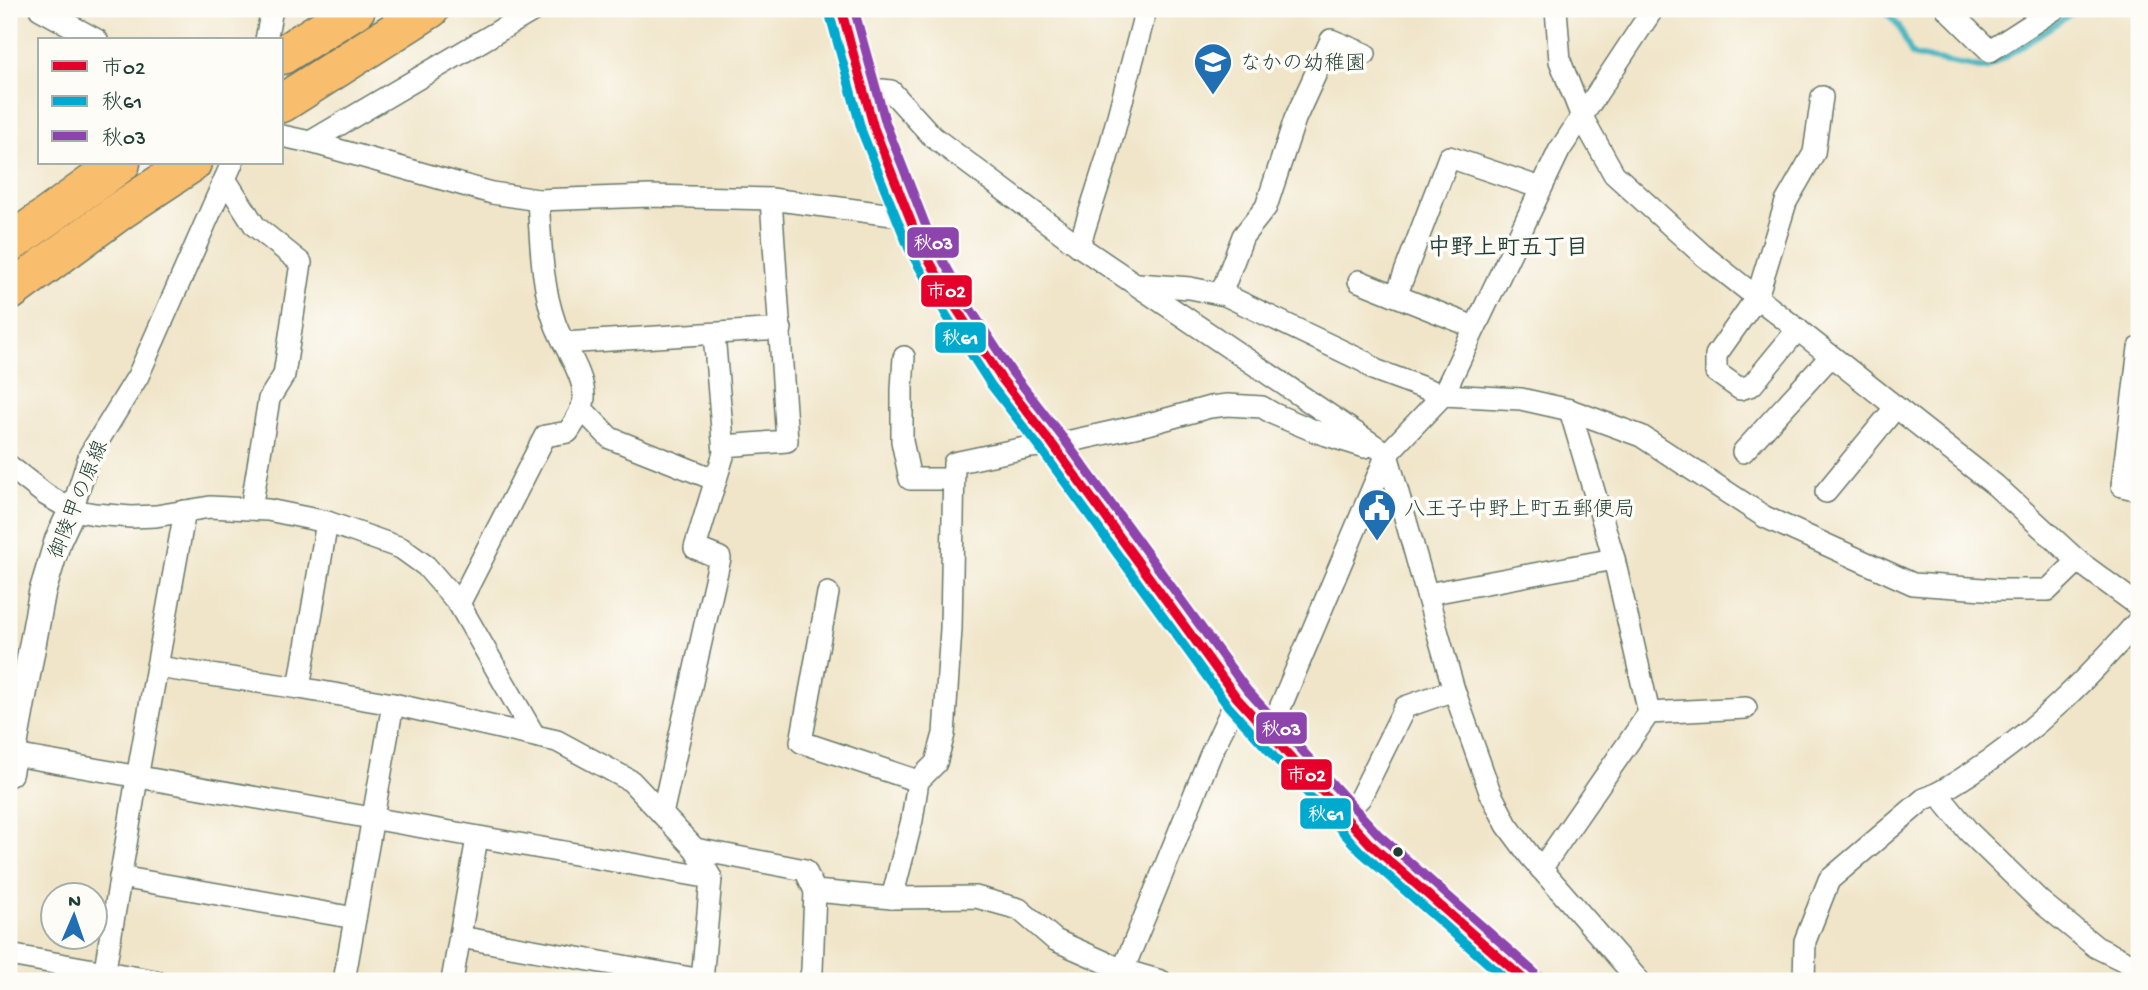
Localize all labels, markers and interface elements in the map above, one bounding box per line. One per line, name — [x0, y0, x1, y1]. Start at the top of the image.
legend — [38, 38, 284, 164]
school or university icon: なかの幼稚園 — [1192, 41, 1234, 96]
place label: なかの幼稚園 — [1240, 52, 1366, 78]
text: 市02 — [102, 57, 145, 83]
text: 秋61 — [102, 91, 142, 117]
text: 秋03 — [102, 127, 146, 153]
line badge: 秋03 — [906, 226, 960, 259]
text: 秋03 — [913, 233, 953, 257]
district label: 中野上町五丁目 — [1428, 235, 1589, 263]
line badge: 市02 — [920, 274, 973, 308]
text: 市02 — [926, 281, 966, 305]
line badge: 秋61 — [934, 321, 987, 354]
text: 秋61 — [942, 328, 978, 352]
street label: 御陵甲の原線 — [44, 437, 115, 563]
public building icon: 八王子中野上町五郵便局 — [1356, 487, 1398, 542]
place label: 八王子中野上町五郵便局 — [1404, 497, 1635, 524]
line badge: 秋03 — [1255, 711, 1308, 745]
text: 秋03 — [1261, 719, 1301, 743]
line badge: 市02 — [1280, 758, 1333, 791]
text: 市02 — [1286, 765, 1326, 789]
line badge: 秋61 — [1299, 797, 1352, 830]
text: 秋61 — [1308, 804, 1344, 828]
unlabelled marker — [1391, 845, 1405, 859]
north arrow — [38, 881, 108, 951]
text: N — [68, 891, 81, 914]

